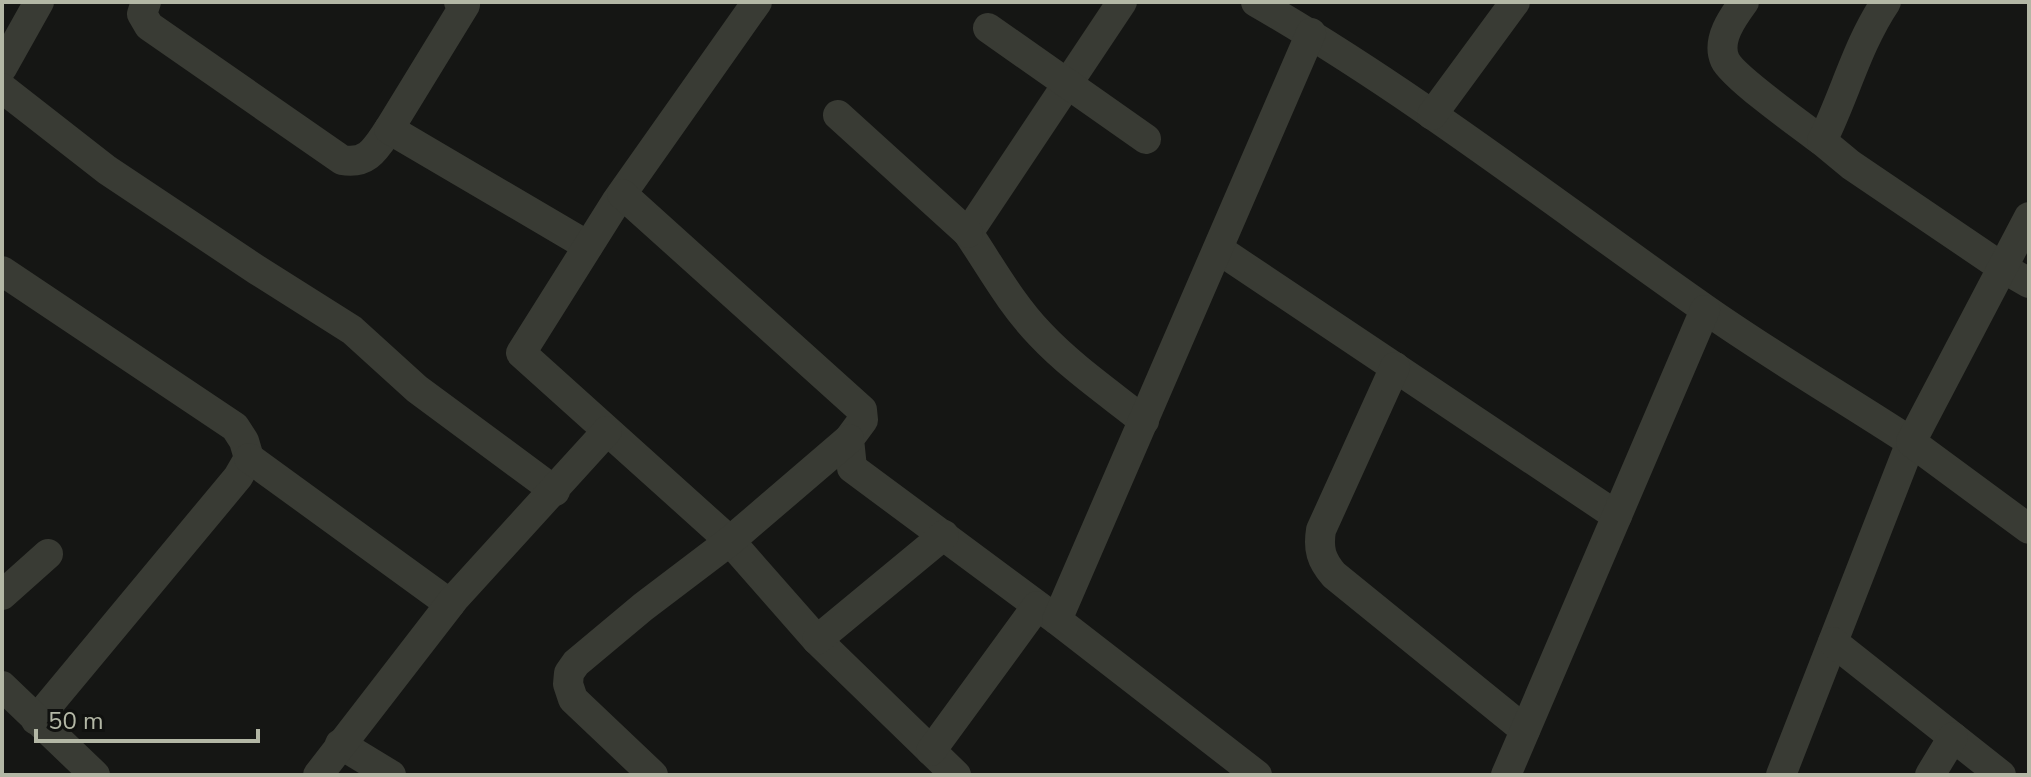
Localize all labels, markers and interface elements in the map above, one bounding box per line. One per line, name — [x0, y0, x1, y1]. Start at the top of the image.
scale bar — [36, 693, 258, 743]
text: 50 m — [48, 705, 104, 737]

